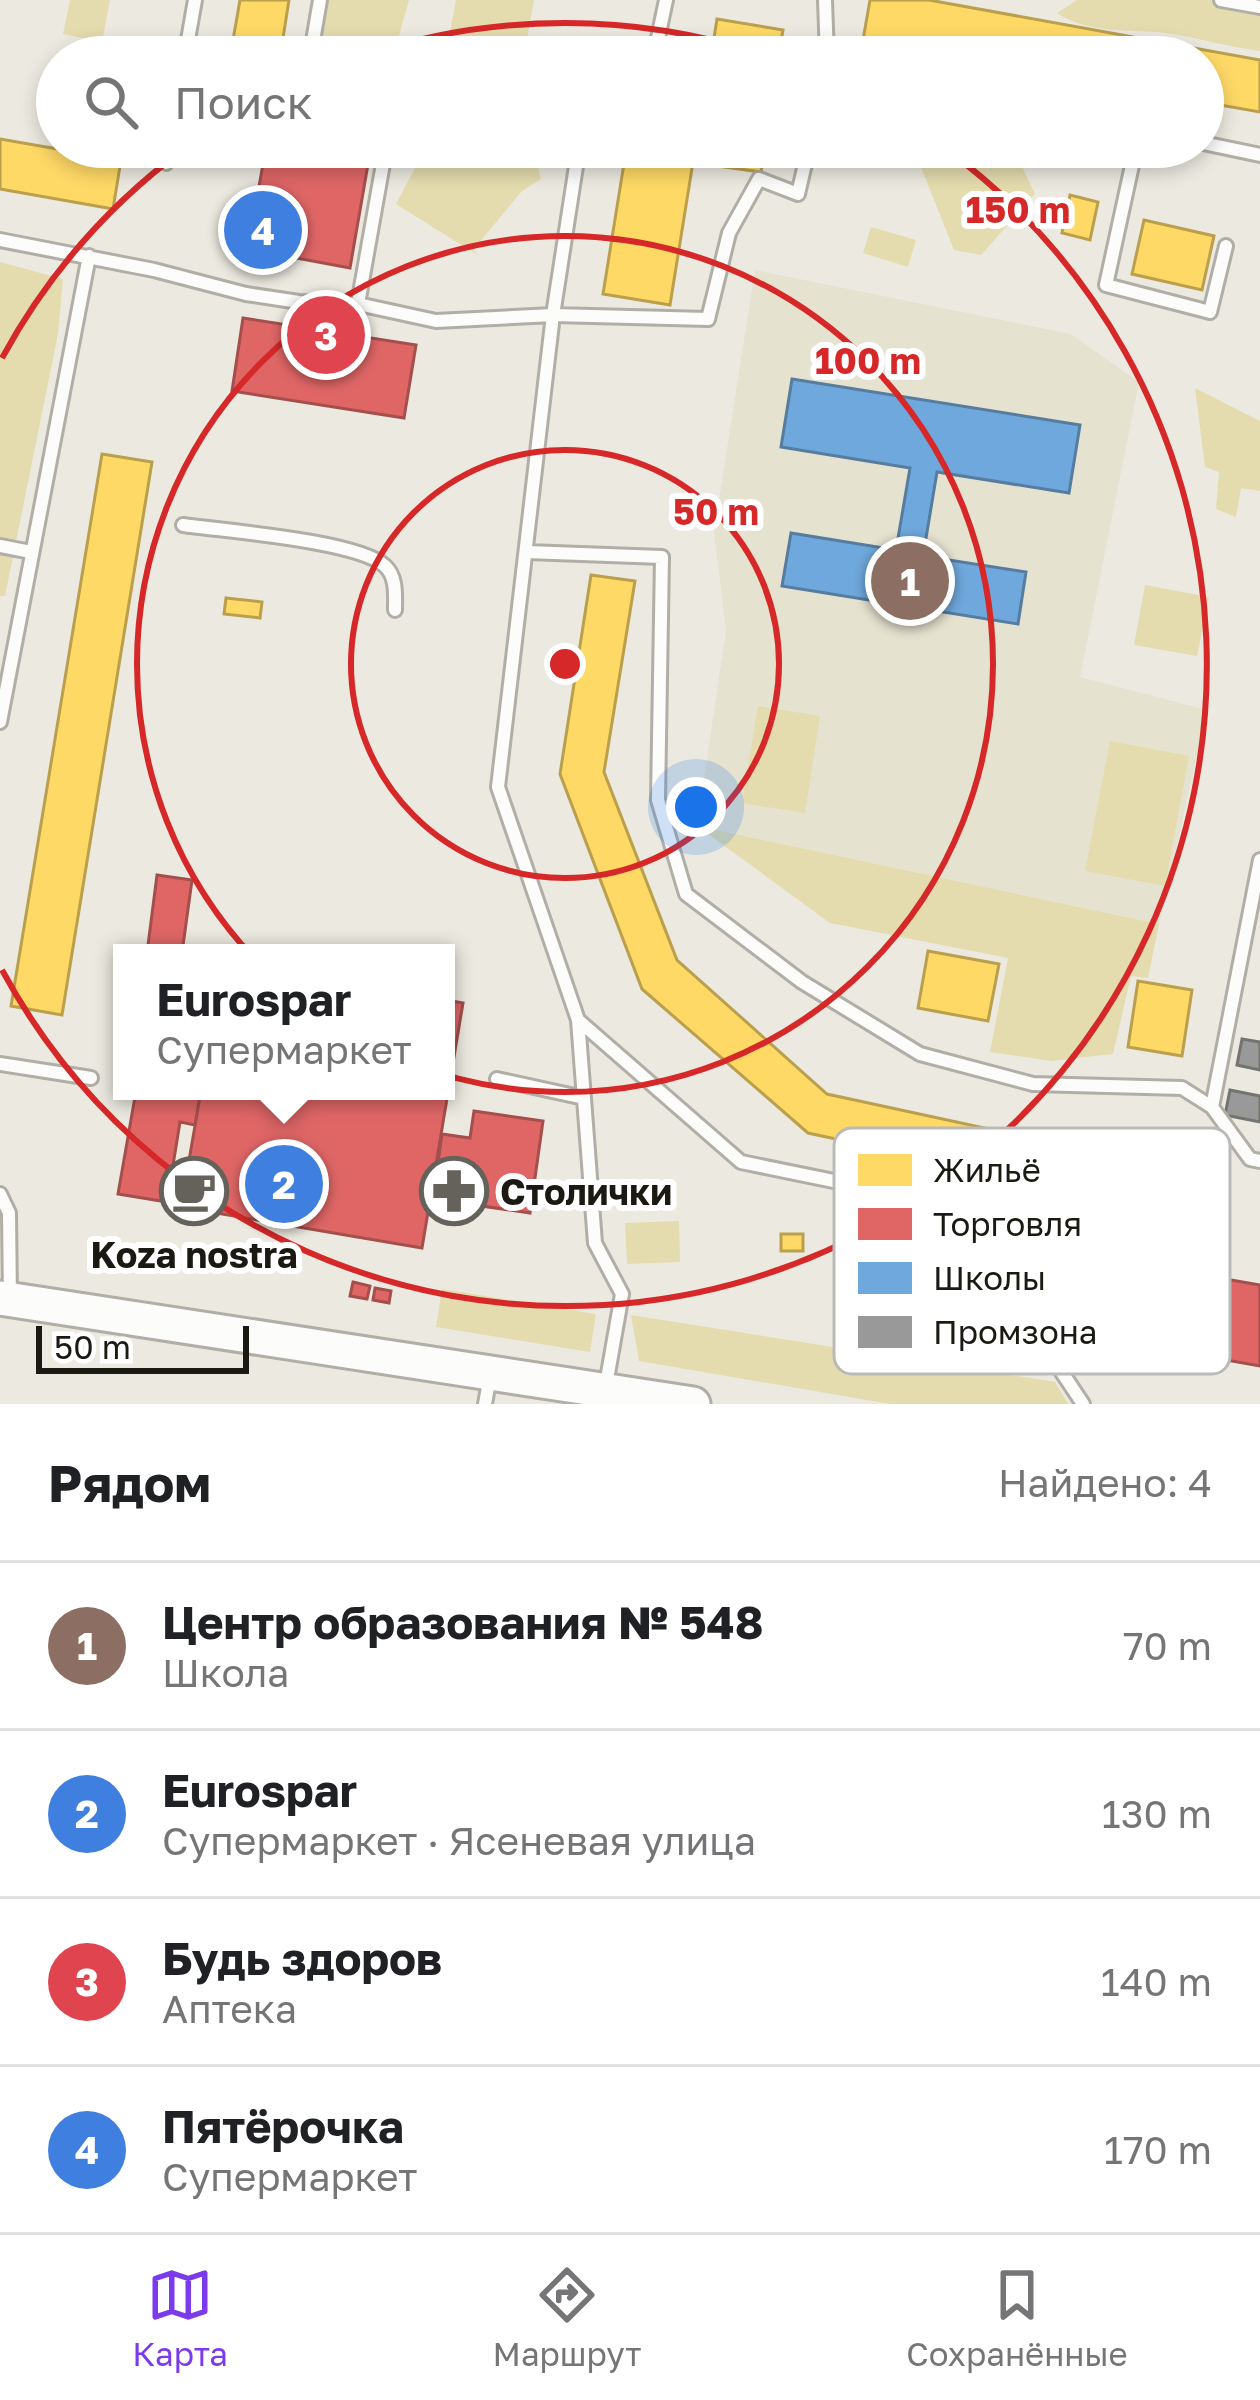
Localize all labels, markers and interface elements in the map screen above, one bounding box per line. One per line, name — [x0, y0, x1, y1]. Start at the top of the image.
search box — [36, 36, 1224, 168]
icon: search — [78, 69, 144, 135]
text: Поиск — [174, 75, 313, 129]
pin: 4 — [224, 185, 302, 275]
text: 150 m — [966, 188, 1070, 231]
pin: 3 — [287, 290, 365, 380]
text: 100 m — [815, 339, 921, 382]
text: 50 m — [673, 490, 759, 533]
pin: 1 — [871, 536, 949, 626]
centre of rings — [544, 643, 586, 685]
your location — [666, 777, 726, 837]
popup — [113, 944, 455, 1100]
text: Eurospar — [156, 972, 352, 1026]
text: Супермаркет — [156, 1026, 412, 1073]
legend — [834, 1128, 1230, 1374]
pin: 2 — [245, 1139, 323, 1229]
text: Жильё — [933, 1150, 1041, 1189]
cafe icon: Koza nostra — [159, 1156, 229, 1226]
pharmacy icon: Столички — [419, 1156, 489, 1226]
place label: Столички — [500, 1170, 672, 1213]
text: Торговля — [933, 1204, 1082, 1243]
place label: Koza nostra — [90, 1233, 298, 1276]
text: Школы — [933, 1258, 1046, 1297]
text: Промзона — [933, 1312, 1098, 1351]
scale bar — [36, 1320, 249, 1373]
text: 50 m — [54, 1327, 131, 1366]
text: Рядом — [48, 1452, 211, 1513]
text: Найдено: 4 — [998, 1459, 1212, 1506]
text: Центр образования № 548 — [162, 1595, 764, 1649]
text: 1 — [77, 1622, 97, 1669]
text: 70 m — [1123, 1622, 1212, 1669]
text: Школа — [162, 1649, 289, 1696]
text: Eurospar — [162, 1763, 357, 1817]
text: 2 — [75, 1790, 99, 1837]
text: 130 m — [1102, 1790, 1212, 1837]
text: Супермаркет · Ясеневая улица — [162, 1817, 756, 1864]
text: Будь здоров — [162, 1931, 442, 1985]
text: 3 — [75, 1958, 99, 2005]
text: 140 m — [1101, 1958, 1212, 2005]
text: Аптека — [162, 1985, 297, 2032]
text: Пятёрочка — [162, 2099, 404, 2153]
text: 4 — [75, 2126, 99, 2173]
text: 170 m — [1104, 2126, 1212, 2173]
text: Супермаркет — [162, 2153, 417, 2200]
tab: Карта — [132, 2262, 228, 2373]
tab: Маршрут — [493, 2262, 642, 2373]
tab: Сохранённые — [906, 2262, 1128, 2373]

